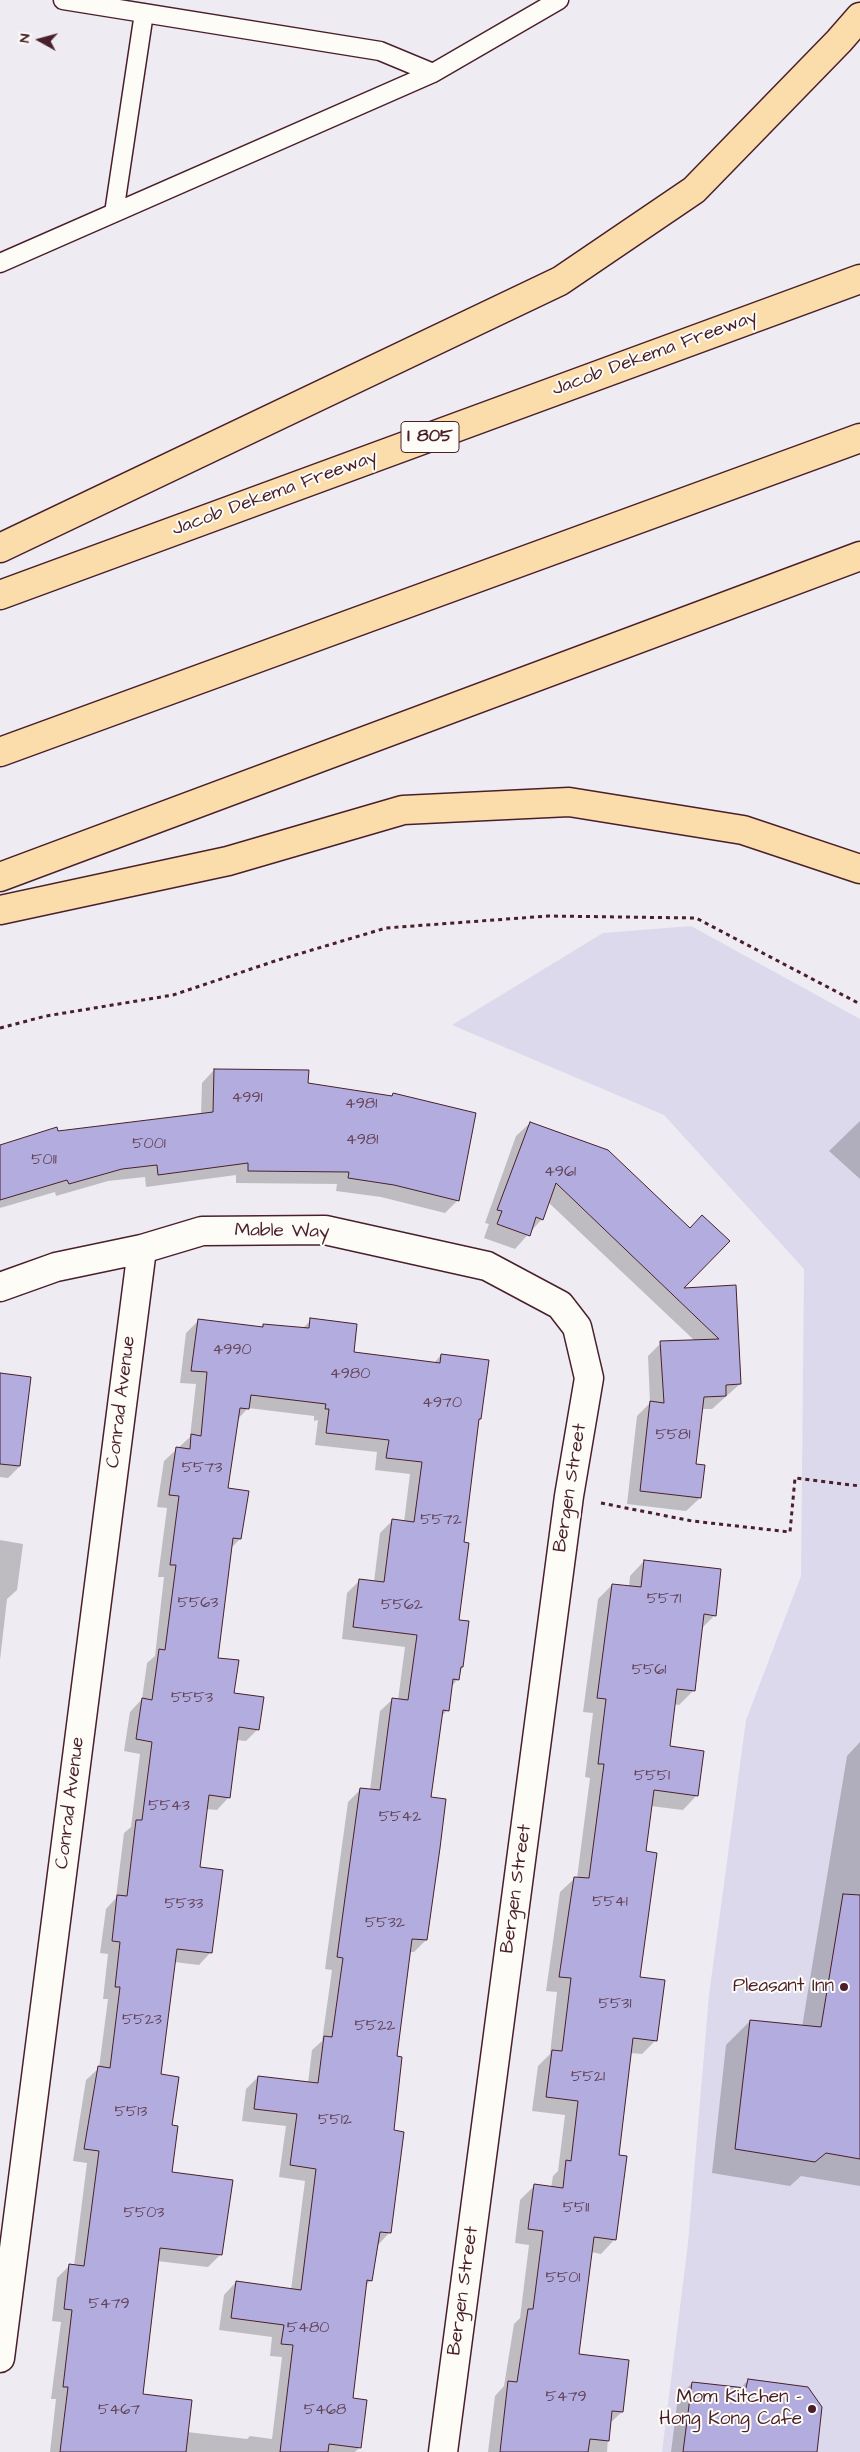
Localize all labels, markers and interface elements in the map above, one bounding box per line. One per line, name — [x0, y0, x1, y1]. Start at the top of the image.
north arrow — [15, 15, 65, 65]
text: N — [15, 33, 36, 44]
street label: Jacob Dekema Freeway — [549, 306, 761, 402]
road number: I 805 — [401, 422, 459, 452]
street label: Jacob Dekema Freeway — [169, 446, 381, 542]
house number: 4991 — [231, 1089, 263, 1109]
house number: 4981 — [345, 1095, 377, 1115]
house number: 4981 — [346, 1131, 378, 1151]
house number: 5001 — [132, 1135, 166, 1155]
house number: 5011 — [31, 1151, 57, 1171]
house number: 4961 — [544, 1163, 576, 1183]
street label: Mable Way — [234, 1220, 330, 1244]
street label: Conrad Avenue — [103, 1335, 141, 1469]
house number: 4990 — [212, 1341, 252, 1361]
house number: 4980 — [330, 1365, 370, 1385]
house number: 4970 — [422, 1394, 462, 1414]
street label: Bergen Street — [550, 1422, 592, 1554]
house number: 5581 — [655, 1426, 691, 1446]
house number: 5573 — [182, 1459, 222, 1479]
house number: 5572 — [420, 1511, 462, 1531]
house number: 5571 — [647, 1590, 681, 1610]
house number: 5563 — [178, 1594, 218, 1614]
house number: 5562 — [381, 1596, 423, 1616]
house number: 5561 — [632, 1661, 666, 1681]
house number: 5553 — [171, 1689, 213, 1709]
street label: Conrad Avenue — [52, 1736, 90, 1870]
house number: 5551 — [634, 1767, 670, 1787]
house number: 5543 — [148, 1797, 190, 1817]
house number: 5542 — [379, 1808, 421, 1828]
street label: Bergen Street — [497, 1823, 537, 1955]
house number: 5541 — [592, 1893, 628, 1913]
house number: 5533 — [165, 1895, 203, 1915]
house number: 5532 — [365, 1914, 405, 1934]
place label: Pleasant Inn — [733, 1976, 834, 1998]
marker: Pleasant Inn — [838, 1981, 850, 1993]
house number: 5531 — [599, 1995, 631, 2015]
house number: 5523 — [122, 2011, 162, 2031]
house number: 5522 — [355, 2017, 395, 2037]
house number: 5521 — [571, 2068, 605, 2088]
house number: 5513 — [115, 2103, 147, 2123]
house number: 5512 — [318, 2111, 352, 2131]
house number: 5511 — [563, 2199, 589, 2219]
house number: 5503 — [124, 2204, 164, 2224]
street label: Bergen Street — [444, 2225, 484, 2357]
house number: 5501 — [546, 2269, 580, 2289]
house number: 5479 — [88, 2295, 130, 2315]
house number: 5480 — [287, 2319, 329, 2339]
place label: Mom Kitchen - Hong Kong Cafe — [659, 2387, 802, 2431]
house number: 5479 — [545, 2388, 587, 2408]
house number: 5467 — [98, 2401, 140, 2421]
house number: 5468 — [304, 2401, 346, 2421]
marker: Mom Kitchen - Hong Kong Cafe — [806, 2403, 818, 2415]

